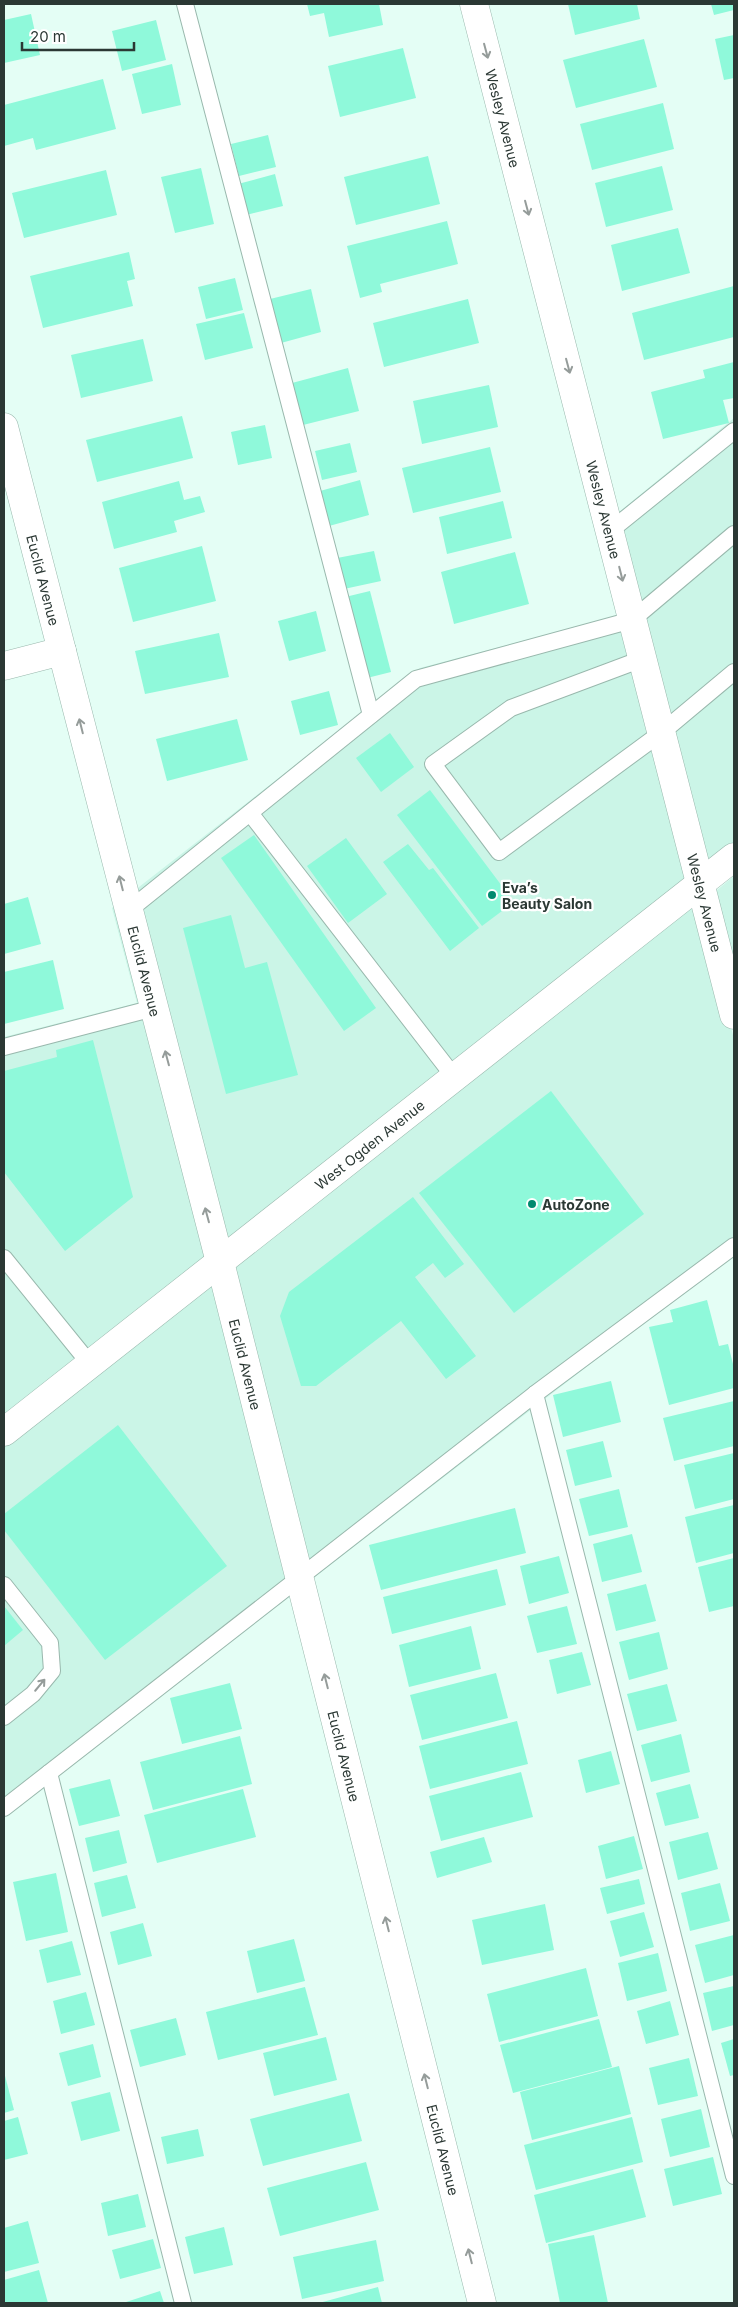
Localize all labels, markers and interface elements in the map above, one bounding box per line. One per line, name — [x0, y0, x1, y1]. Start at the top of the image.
scale bar — [22, 20, 135, 52]
text: 20 m — [30, 27, 66, 46]
one-way arrow — [482, 42, 491, 58]
street label: Wesley Avenue — [483, 67, 524, 169]
one-way arrow — [523, 200, 532, 216]
one-way arrow — [563, 357, 573, 373]
street label: Wesley Avenue — [583, 459, 625, 561]
street label: Euclid Avenue — [24, 533, 63, 627]
one-way arrow — [617, 565, 626, 581]
one-way arrow — [76, 718, 85, 734]
street label: Wesley Avenue — [684, 852, 726, 954]
one-way arrow — [116, 876, 126, 892]
place label: Eva’s Beauty Salon — [502, 879, 592, 912]
marker: Eva’s Beauty Salon — [486, 889, 498, 901]
street label: Euclid Avenue — [125, 924, 165, 1018]
one-way arrow — [162, 1050, 171, 1066]
street label: West Ogden Avenue — [311, 1096, 427, 1193]
place label: AutoZone — [542, 1196, 610, 1213]
marker: AutoZone — [526, 1198, 538, 1210]
one-way arrow — [202, 1207, 212, 1223]
street label: Euclid Avenue — [226, 1317, 265, 1412]
one-way arrow — [320, 1674, 330, 1690]
one-way arrow — [35, 1678, 46, 1691]
street label: Euclid Avenue — [325, 1709, 364, 1803]
one-way arrow — [382, 1916, 391, 1932]
one-way arrow — [421, 2074, 431, 2090]
street label: Euclid Avenue — [424, 2103, 463, 2197]
one-way arrow — [465, 2248, 475, 2264]

